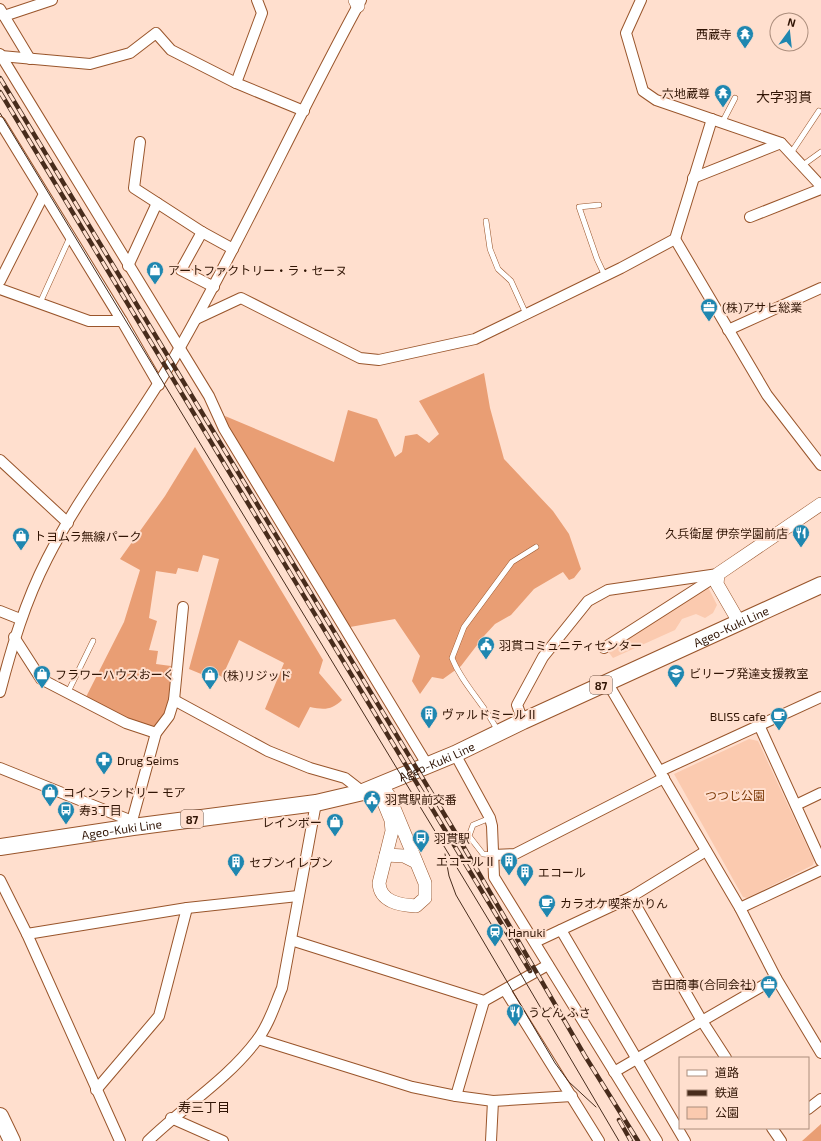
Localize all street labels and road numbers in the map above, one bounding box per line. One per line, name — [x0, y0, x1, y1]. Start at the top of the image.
street label: Ageo-Kuki Line — [691, 603, 771, 649]
road number: 87 — [590, 676, 612, 694]
street label: Ageo-Kuki Line — [396, 739, 477, 784]
road number: 87 — [181, 810, 203, 828]
street label: Ageo-Kuki Line — [81, 816, 163, 842]

